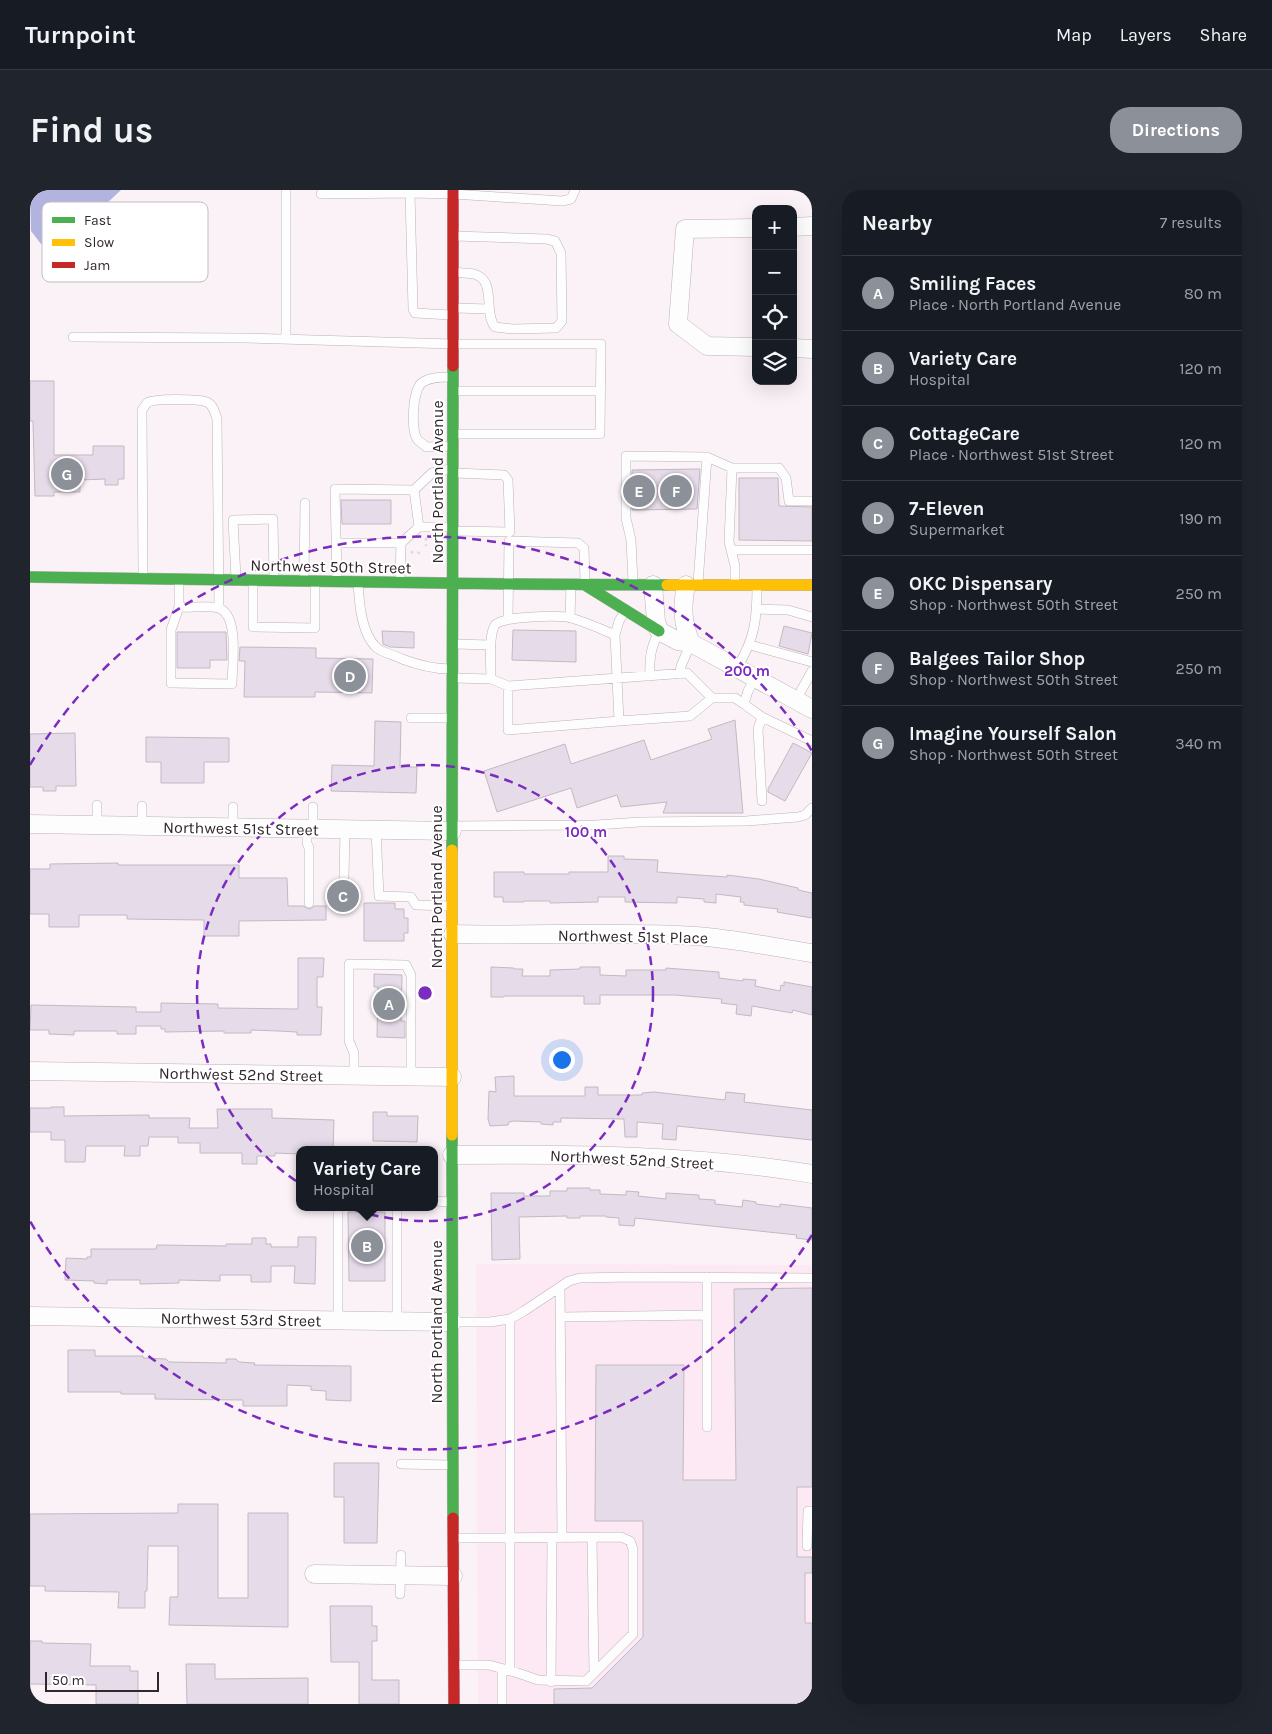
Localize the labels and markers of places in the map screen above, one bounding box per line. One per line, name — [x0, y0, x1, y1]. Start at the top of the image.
pin: G — [51, 455, 83, 493]
pin: E — [623, 472, 655, 510]
pin: F — [660, 472, 692, 510]
pin: D — [334, 657, 366, 695]
pin: C — [327, 877, 359, 915]
centre of rings — [416, 984, 434, 1002]
pin: A — [373, 985, 405, 1023]
pin: B — [351, 1227, 383, 1265]

